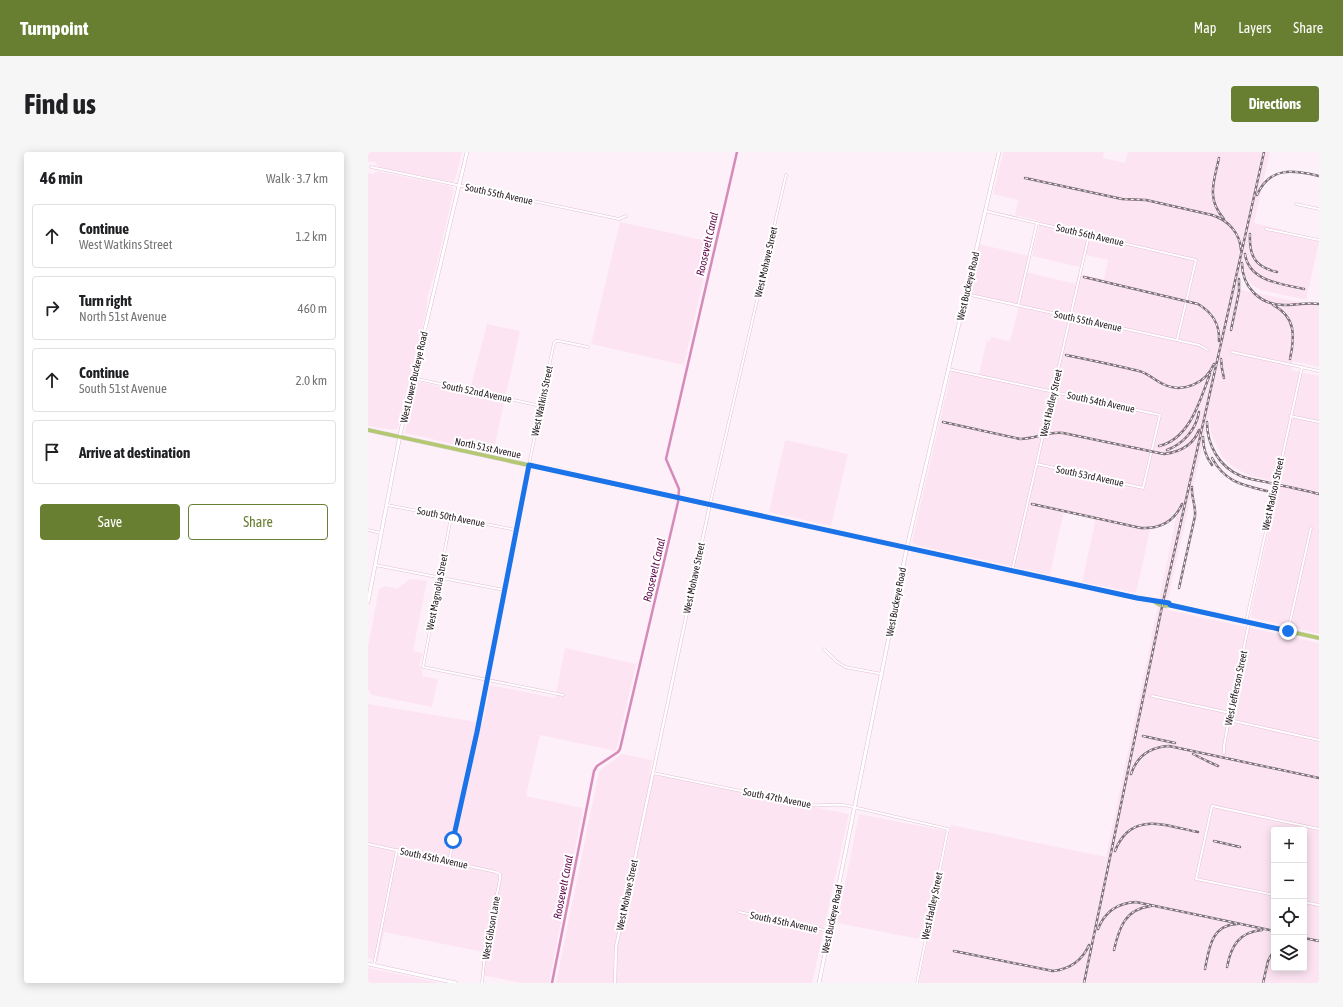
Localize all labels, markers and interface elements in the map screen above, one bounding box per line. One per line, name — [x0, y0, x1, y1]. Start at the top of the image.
text: Turnpoint — [20, 17, 88, 39]
text: Map — [1194, 20, 1216, 36]
text: Layers — [1238, 20, 1271, 36]
text: Share — [1293, 20, 1323, 36]
button: Directions — [1231, 86, 1319, 122]
text: Find us — [24, 88, 96, 120]
text: 46 min — [40, 168, 83, 188]
text: Walk · 3.7 km — [266, 171, 328, 186]
street label: South 55th Avenue — [464, 181, 534, 207]
water label: Roosevelt Canal — [694, 211, 720, 277]
text: Continue — [79, 220, 129, 237]
street label: South 56th Avenue — [1055, 222, 1125, 248]
icon: ahead — [41, 225, 63, 247]
street label: West Mohave Street — [753, 226, 779, 298]
text: 1.2 km — [296, 229, 327, 244]
text: West Watkins Street — [79, 237, 172, 252]
street label: West Buckeye Road — [955, 250, 981, 321]
text: Turn right — [79, 292, 132, 309]
icon: right — [41, 297, 63, 319]
text: 460 m — [298, 301, 327, 316]
street label: South 55th Avenue — [1053, 308, 1123, 334]
text: North 51st Avenue — [79, 309, 167, 324]
street label: West Lower Buckeye Road — [398, 330, 430, 424]
text: Continue — [79, 364, 129, 381]
street label: West Watkins Street — [529, 365, 555, 437]
street label: West Hadley Street — [1038, 368, 1064, 438]
icon: ahead — [41, 369, 63, 391]
text: 2.0 km — [296, 373, 327, 388]
street label: South 52nd Avenue — [441, 379, 513, 405]
text: South 51st Avenue — [79, 381, 167, 396]
street label: South 54th Avenue — [1066, 389, 1136, 415]
street label: North 51st Avenue — [454, 436, 523, 460]
icon: arrive — [41, 441, 63, 463]
text: Arrive at destination — [79, 444, 190, 461]
street label: West Madison Street — [1260, 457, 1286, 531]
street label: South 53rd Avenue — [1055, 463, 1125, 489]
button: Save — [40, 504, 180, 540]
button: Share — [188, 504, 328, 540]
street label: South 50th Avenue — [416, 505, 486, 529]
water label: Roosevelt Canal — [641, 537, 667, 603]
street label: West Mohave Street — [681, 542, 707, 614]
street label: West Magnolia Street — [424, 553, 450, 631]
street label: West Buckeye Road — [884, 566, 908, 638]
route end — [1279, 622, 1297, 640]
street label: West Jefferson Street — [1223, 649, 1249, 726]
street label: South 47th Avenue — [742, 786, 812, 810]
map controls — [1271, 827, 1307, 971]
button: + — [1271, 827, 1307, 863]
route start — [444, 831, 462, 849]
street label: South 45th Avenue — [399, 845, 469, 871]
water label: Roosevelt Canal — [551, 854, 575, 920]
street label: West Mohave Street — [614, 859, 640, 931]
button: − — [1271, 863, 1307, 899]
street label: West Hadley Street — [919, 871, 945, 941]
street label: West Buckeye Road — [819, 883, 845, 954]
street label: West Gibson Lane — [480, 895, 502, 960]
button: locate — [1271, 899, 1307, 935]
street label: South 45th Avenue — [749, 909, 819, 935]
button: layers — [1271, 935, 1307, 971]

